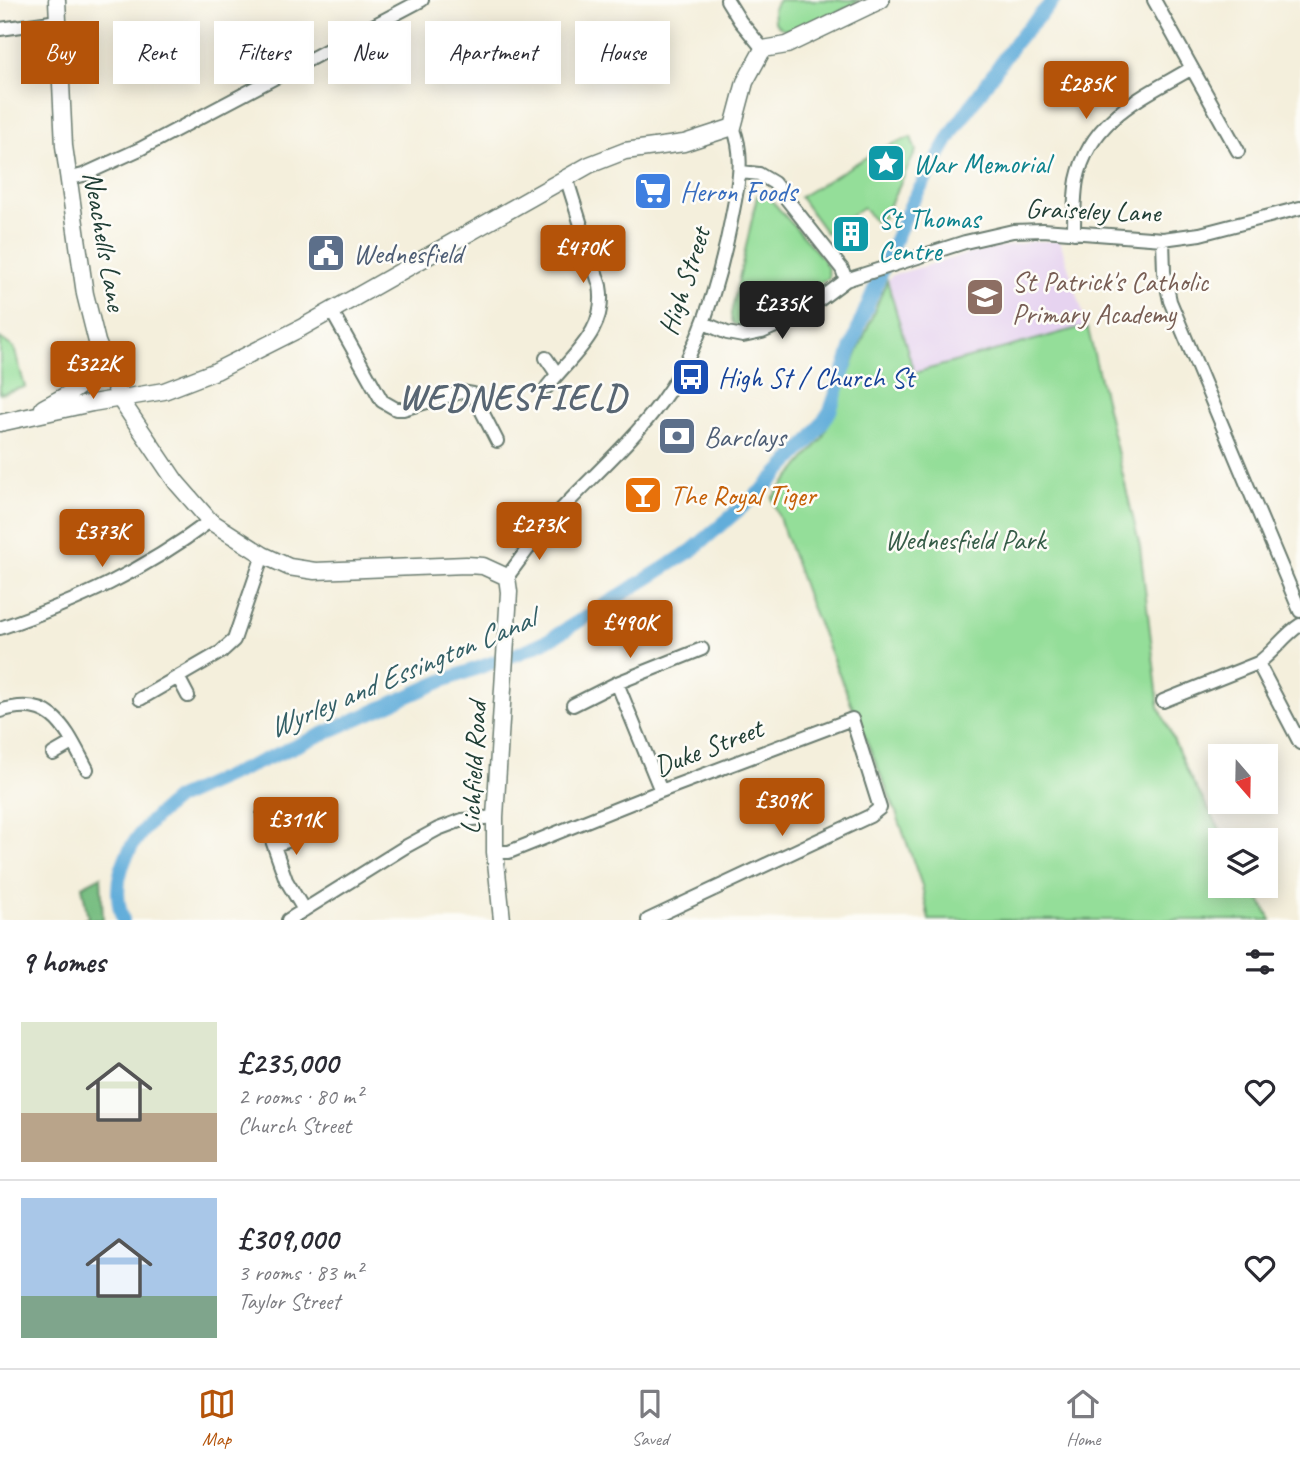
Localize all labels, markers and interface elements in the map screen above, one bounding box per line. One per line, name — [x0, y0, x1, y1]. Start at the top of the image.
chip: Buy — [21, 21, 99, 84]
chip: Rent — [113, 21, 200, 84]
chip: Filters — [214, 21, 314, 84]
chip: New — [328, 21, 411, 84]
chip: Apartment — [425, 21, 561, 84]
chip: House — [575, 21, 670, 84]
pin: £285K — [1037, 61, 1135, 121]
text: £285K — [1060, 69, 1112, 98]
place icon: War Memorial — [865, 142, 907, 184]
place label: War Memorial — [913, 146, 1055, 181]
street label: Neachells Lane — [76, 169, 135, 315]
supermarket icon: Heron Foods — [632, 170, 674, 212]
place label: Heron Foods — [680, 174, 799, 209]
street label: Graiseley Lane — [1025, 190, 1163, 230]
place label: St Thomas Centre — [878, 201, 983, 268]
building icon: St Thomas Centre — [830, 213, 872, 255]
street label: High Street — [650, 220, 719, 339]
pin: £470K — [534, 226, 632, 285]
public building icon: Wednesfield — [305, 232, 347, 274]
text: £470K — [557, 233, 610, 262]
place label: Wednesfield — [353, 236, 466, 271]
place label: St Patrick's Catholic Primary Academy — [1012, 264, 1209, 331]
school or university icon: St Patrick's Catholic Primary Academy — [964, 276, 1006, 318]
pin: £235K — [733, 282, 831, 341]
text: £235K — [756, 289, 808, 318]
pin: £322K — [44, 342, 142, 401]
text: £322K — [66, 349, 120, 378]
bus stop icon: High St / Church St — [670, 356, 712, 398]
place label: High St / Church St — [718, 360, 917, 395]
district label: WEDNESFIELD — [399, 375, 629, 420]
bank icon: Barclays — [656, 415, 698, 457]
place label: Barclays — [704, 419, 788, 454]
bar icon: The Royal Tiger — [622, 474, 664, 516]
place label: The Royal Tiger — [670, 478, 818, 513]
pin: £273K — [490, 503, 588, 562]
pin: £373K — [53, 510, 151, 569]
text: £273K — [513, 510, 566, 539]
text: £373K — [76, 517, 129, 546]
park label: Wednesfield Park — [885, 522, 1048, 557]
water label: Wyrley and Essington Canal — [262, 596, 549, 746]
pin: £490K — [581, 600, 679, 660]
text: £490K — [604, 608, 656, 637]
street label: Lichfield Road — [452, 697, 494, 835]
street label: Duke Street — [649, 709, 770, 784]
north arrow — [1208, 744, 1278, 814]
map controls — [1208, 744, 1278, 898]
pin: £309K — [733, 778, 831, 838]
text: £309K — [756, 786, 808, 815]
pin: £311K — [247, 798, 345, 857]
text: £311K — [269, 805, 323, 834]
button: layers — [1208, 828, 1278, 898]
text: 9 homes — [21, 943, 105, 981]
icon: filters — [1241, 943, 1279, 981]
text: £235,000 — [238, 1044, 338, 1082]
icon: home — [77, 1050, 161, 1134]
icon: heart — [1241, 1073, 1279, 1111]
text: 2 rooms · 80 m² — [238, 1082, 362, 1111]
text: Church Street — [238, 1111, 351, 1140]
text: £309,000 — [238, 1220, 338, 1258]
icon: home — [77, 1226, 161, 1310]
icon: heart — [1241, 1249, 1279, 1287]
text: 3 rooms · 83 m² — [238, 1258, 362, 1287]
text: Taylor Street — [238, 1287, 340, 1316]
tab: Map — [198, 1385, 236, 1451]
tab: Saved — [631, 1385, 669, 1451]
tab: Home — [1064, 1385, 1102, 1451]

